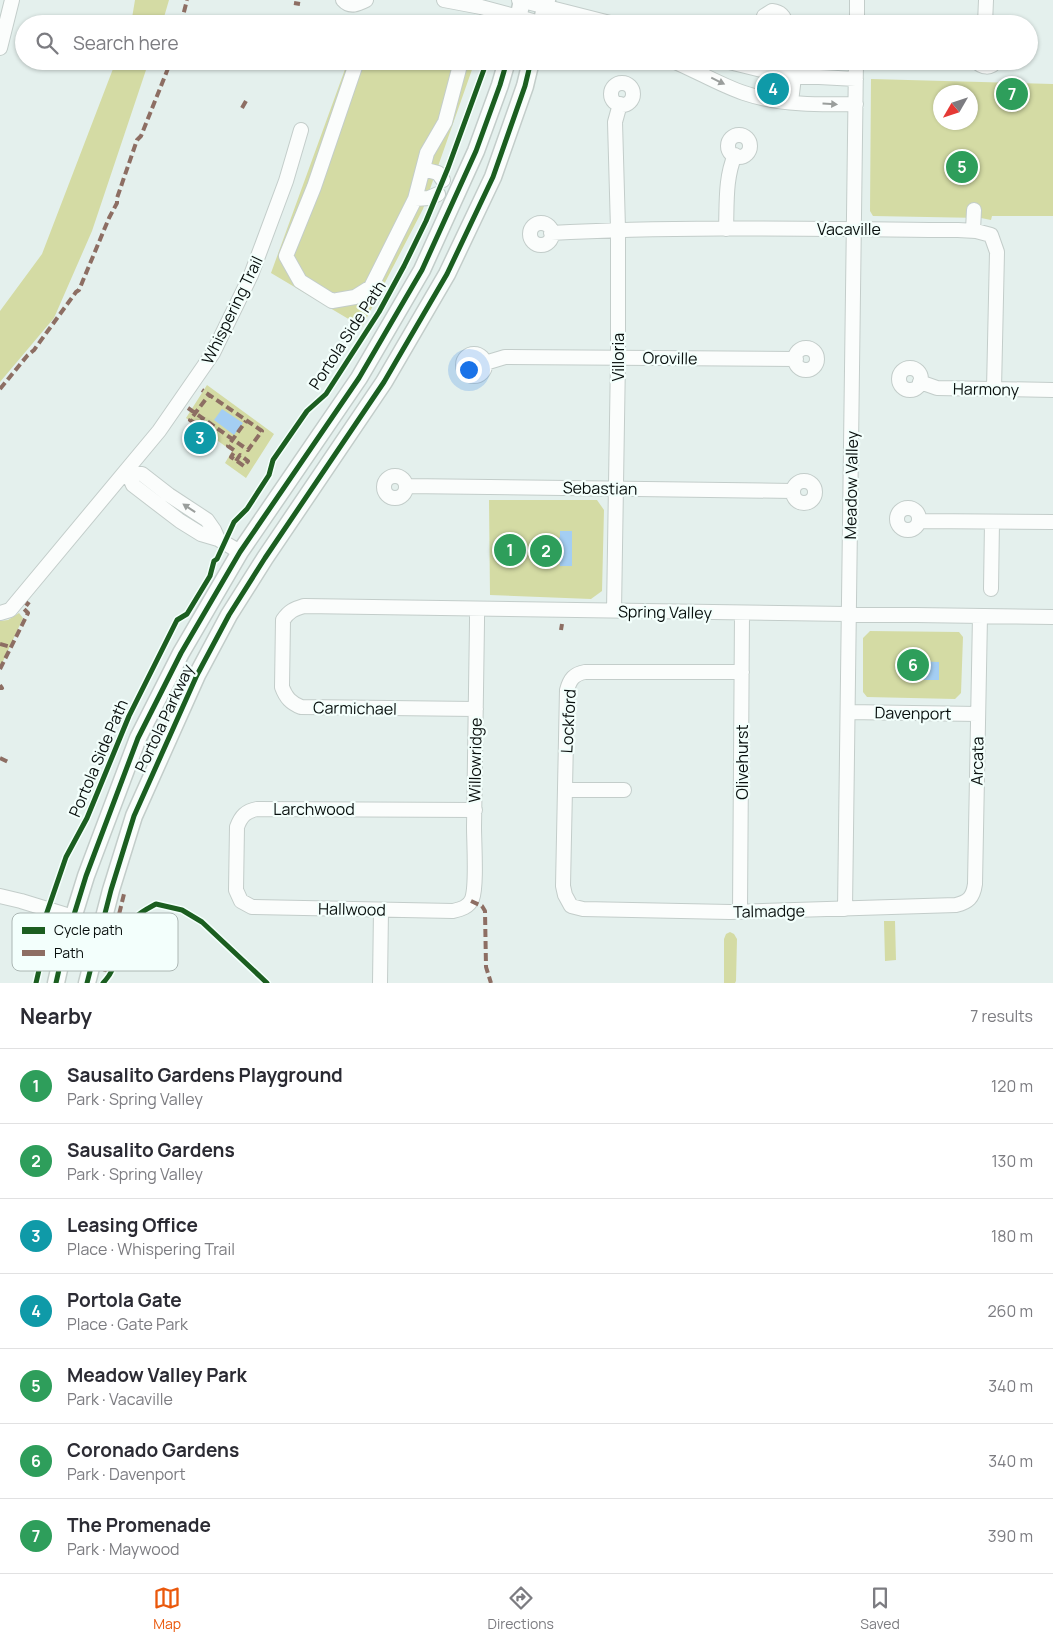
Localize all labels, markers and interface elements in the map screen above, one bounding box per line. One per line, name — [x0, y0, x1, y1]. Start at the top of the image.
search box — [15, 15, 1038, 70]
icon: search — [33, 29, 61, 57]
text: Search here — [73, 30, 179, 56]
pin: 4 — [757, 70, 789, 108]
pin: 7 — [996, 75, 1028, 113]
one-way arrow — [710, 77, 725, 85]
north arrow — [933, 85, 978, 130]
one-way arrow — [822, 101, 838, 109]
pin: 5 — [946, 148, 978, 186]
street label: Vacaville — [817, 218, 881, 240]
street label: Whispering Trail — [196, 252, 268, 368]
street label: Portola Side Path — [303, 276, 391, 394]
street label: Villoria — [607, 333, 629, 381]
street label: Oroville — [642, 347, 698, 369]
your location — [456, 357, 482, 383]
street label: Harmony — [953, 377, 1020, 401]
pin: 3 — [184, 419, 216, 457]
street label: Meadow Valley — [839, 430, 863, 539]
street label: Sebastian — [563, 476, 637, 500]
one-way arrow — [182, 503, 196, 513]
pin: 1 — [494, 531, 526, 569]
pin: 2 — [530, 532, 562, 570]
street label: Spring Valley — [618, 600, 713, 624]
pin: 6 — [897, 646, 929, 684]
street label: Portola Parkway — [129, 660, 199, 776]
street label: Lockford — [555, 688, 581, 754]
street label: Portola Side Path — [63, 696, 133, 820]
street label: Carmichael — [313, 696, 397, 720]
street label: Davenport — [874, 701, 952, 725]
street label: Willowridge — [463, 717, 487, 803]
street label: Olivehurst — [731, 724, 753, 800]
street label: Arcata — [966, 736, 988, 786]
street label: Larchwood — [273, 798, 355, 820]
street label: Hallwood — [318, 897, 386, 921]
street label: Talmadge — [733, 899, 805, 923]
legend — [12, 913, 178, 971]
text: Cycle path — [54, 920, 123, 939]
text: Path — [54, 943, 84, 962]
text: Nearby — [20, 1002, 92, 1030]
text: 7 results — [970, 1005, 1033, 1027]
text: Sausalito Gardens Playground — [67, 1062, 343, 1088]
text: 1 — [32, 1075, 40, 1097]
text: 120 m — [991, 1075, 1033, 1097]
text: Park · Spring Valley — [67, 1088, 203, 1110]
text: Sausalito Gardens — [67, 1137, 235, 1163]
text: 2 — [31, 1150, 41, 1172]
text: 130 m — [991, 1150, 1033, 1172]
text: Park · Spring Valley — [67, 1163, 203, 1185]
text: Leasing Office — [67, 1212, 198, 1238]
text: 3 — [31, 1225, 41, 1247]
text: 180 m — [991, 1225, 1033, 1247]
text: Place · Whispering Trail — [67, 1238, 235, 1260]
text: Portola Gate — [67, 1287, 182, 1313]
text: 4 — [31, 1300, 41, 1322]
text: 260 m — [987, 1300, 1033, 1322]
text: Place · Gate Park — [67, 1313, 188, 1335]
text: Meadow Valley Park — [67, 1362, 247, 1388]
text: 5 — [31, 1375, 41, 1397]
text: 340 m — [988, 1375, 1033, 1397]
text: Park · Vacaville — [67, 1388, 173, 1410]
text: Coronado Gardens — [67, 1437, 239, 1463]
text: 6 — [31, 1450, 41, 1472]
text: 340 m — [988, 1450, 1033, 1472]
text: Park · Davenport — [67, 1463, 186, 1485]
text: The Promenade — [67, 1512, 211, 1538]
text: 7 — [32, 1525, 40, 1547]
text: 390 m — [988, 1525, 1033, 1547]
text: Park · Maywood — [67, 1538, 180, 1560]
tab: Map — [153, 1584, 181, 1633]
tab: Directions — [488, 1584, 554, 1633]
tab: Saved — [860, 1584, 900, 1633]

